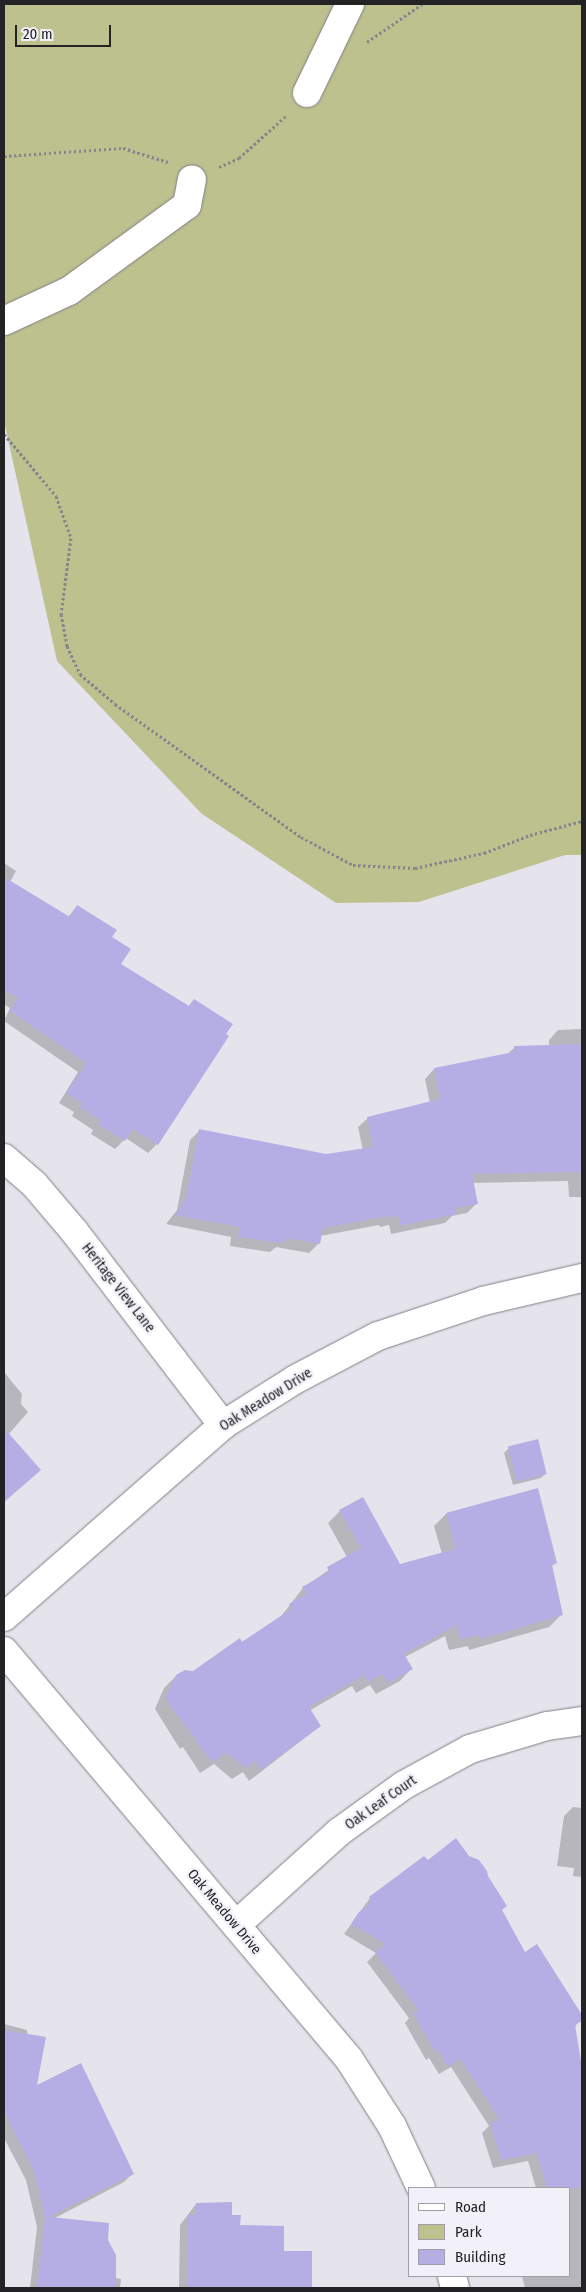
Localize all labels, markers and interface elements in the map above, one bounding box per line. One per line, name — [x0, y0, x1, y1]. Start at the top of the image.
scale bar — [18, 15, 114, 47]
text: 20 m — [23, 25, 53, 43]
street label: Heritage View Lane — [78, 1240, 158, 1336]
street label: Oak Meadow Drive — [217, 1365, 315, 1435]
street label: Oak Leaf Court — [342, 1772, 420, 1834]
street label: Oak Meadow Drive — [184, 1866, 264, 1958]
legend — [408, 2187, 571, 2277]
text: Road — [455, 2198, 486, 2216]
text: Park — [455, 2223, 482, 2241]
text: Building — [455, 2248, 506, 2266]

